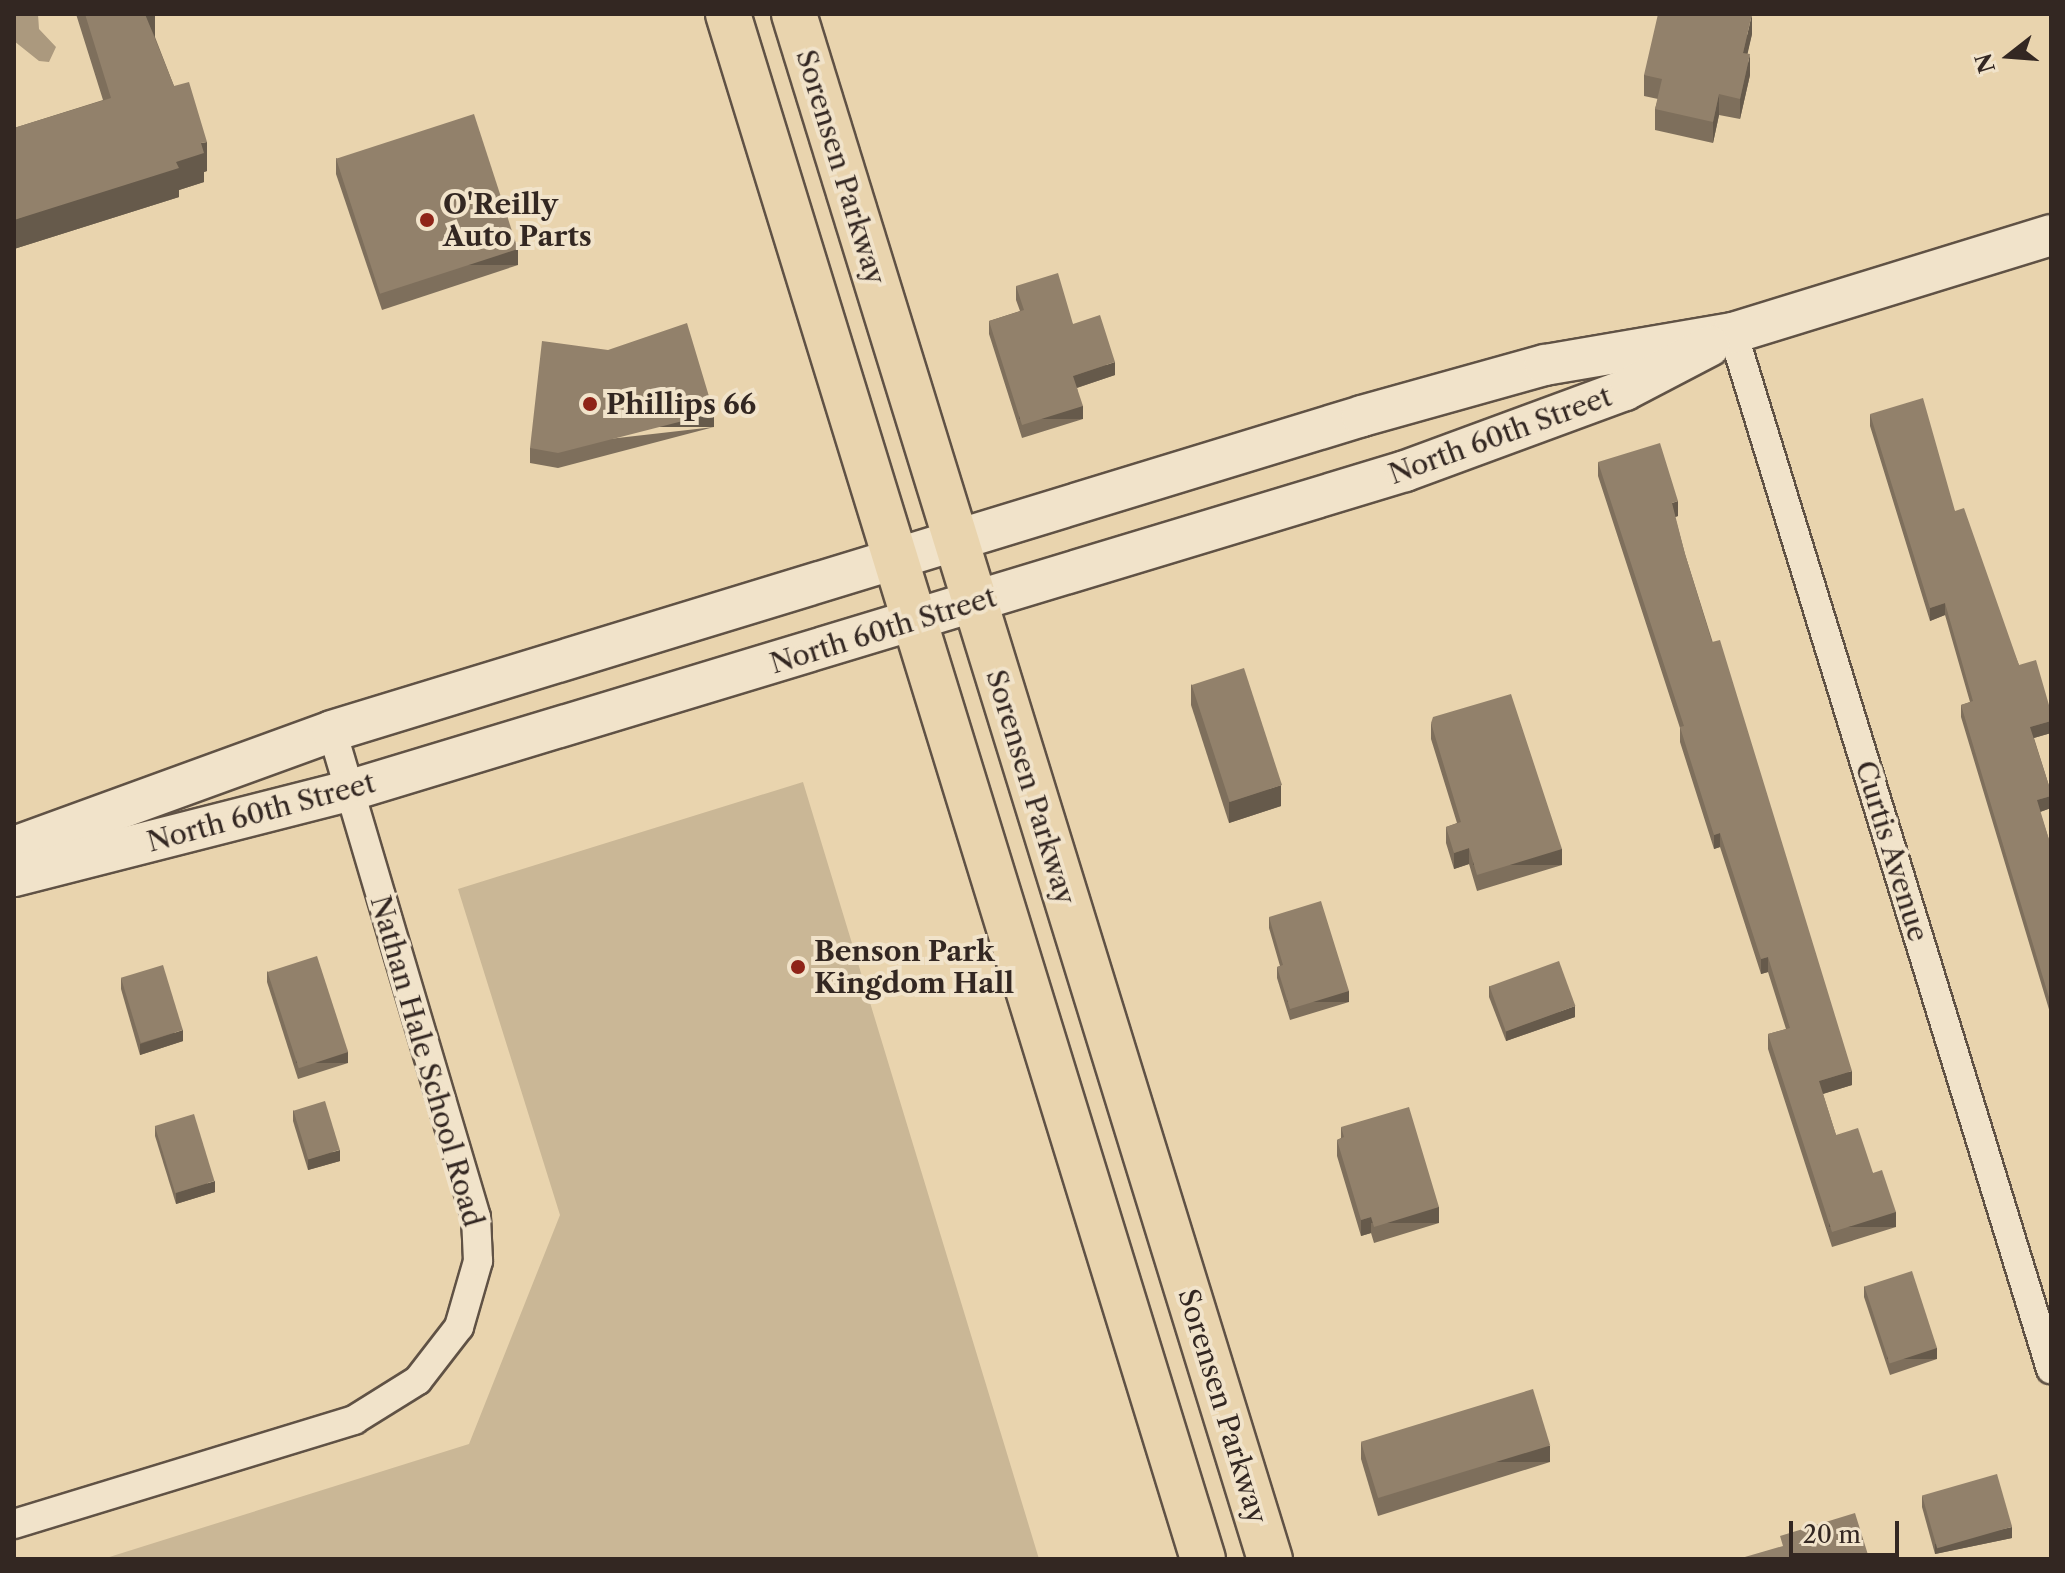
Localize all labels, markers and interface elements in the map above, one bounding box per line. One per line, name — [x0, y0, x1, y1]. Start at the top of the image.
north arrow — [1969, 16, 2049, 96]
street label: Sorensen Parkway — [789, 46, 893, 288]
text: N — [1970, 50, 2001, 76]
place label: O'Reilly Auto Parts — [443, 187, 592, 253]
marker: O'Reilly Auto Parts — [418, 211, 436, 229]
street label: North 60th Street — [1384, 379, 1616, 491]
place label: Phillips 66 — [606, 387, 756, 421]
marker: Phillips 66 — [581, 395, 599, 413]
street label: North 60th Street — [766, 580, 1000, 680]
street label: Sorensen Parkway — [979, 666, 1083, 908]
street label: Curtis Avenue — [1848, 756, 1936, 946]
street label: North 60th Street — [143, 765, 379, 859]
street label: Nathan Hale School Road — [364, 892, 490, 1230]
place label: Benson Park Kingdom Hall — [814, 934, 1014, 1000]
marker: Benson Park Kingdom Hall — [789, 958, 807, 976]
street label: Sorensen Parkway — [1171, 1285, 1275, 1527]
scale bar — [1793, 1505, 1903, 1555]
text: 20 m — [1803, 1520, 1861, 1549]

